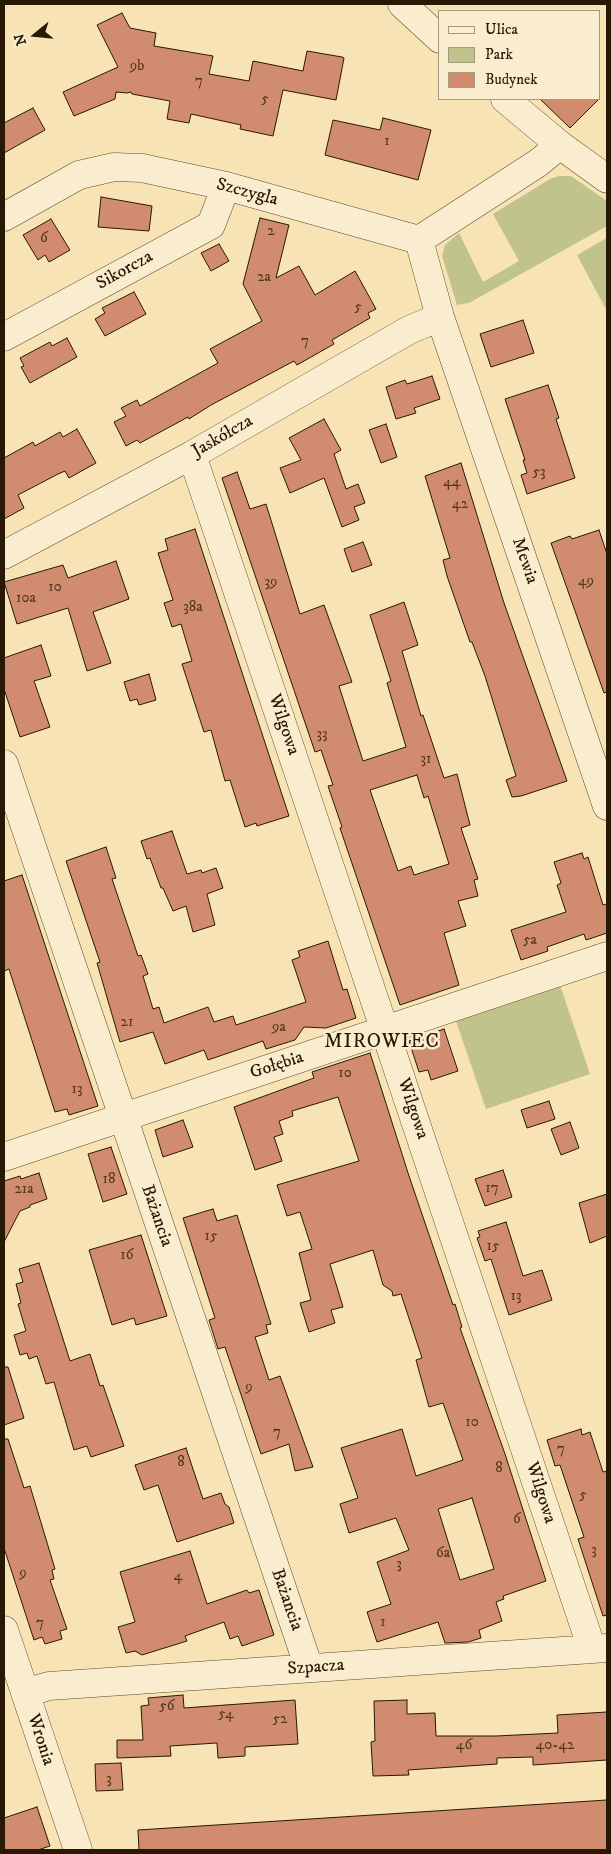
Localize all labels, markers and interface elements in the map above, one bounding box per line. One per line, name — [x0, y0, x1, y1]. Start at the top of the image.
north arrow — [10, 10, 60, 60]
legend — [438, 10, 601, 100]
text: Ulica — [485, 20, 518, 39]
text: N — [10, 31, 31, 48]
text: Park — [485, 45, 513, 64]
house number: 9b — [130, 58, 144, 76]
text: Budynek — [485, 70, 538, 89]
house number: 7 — [195, 73, 203, 91]
house number: 5 — [261, 91, 269, 109]
house number: 1 — [384, 133, 390, 151]
street label: Szczygla — [214, 174, 280, 212]
house number: 2 — [267, 223, 275, 241]
house number: 6 — [40, 230, 48, 248]
street label: Sikorcza — [93, 247, 157, 295]
house number: 2a — [257, 269, 271, 287]
house number: 5 — [354, 299, 362, 317]
house number: 7 — [301, 333, 309, 351]
street label: Jaskółcza — [189, 411, 257, 463]
house number: 53 — [532, 464, 546, 482]
house number: 44 — [443, 474, 461, 492]
house number: 42 — [452, 496, 468, 514]
street label: Mewia — [506, 535, 542, 587]
house number: 49 — [578, 573, 594, 591]
house number: 39 — [264, 574, 278, 592]
house number: 10 — [48, 579, 62, 597]
house number: 10a — [16, 590, 36, 608]
house number: 38a — [183, 599, 203, 617]
street label: Wilgowa — [263, 692, 303, 758]
house number: 33 — [316, 726, 328, 744]
house number: 31 — [420, 751, 432, 769]
house number: 5a — [523, 932, 537, 950]
house number: 21 — [121, 1014, 133, 1032]
house number: 9a — [272, 1019, 286, 1037]
district label: MIROWIEC — [323, 1031, 441, 1055]
street label: Gołębia — [248, 1047, 306, 1085]
house number: 10 — [338, 1065, 352, 1083]
street label: Wilgowa — [392, 1076, 432, 1142]
house number: 13 — [71, 1081, 83, 1099]
house number: 18 — [102, 1171, 116, 1189]
house number: 17 — [485, 1180, 499, 1198]
house number: 21a — [14, 1181, 34, 1199]
street label: Bażancia — [135, 1182, 177, 1250]
house number: 15 — [205, 1228, 217, 1246]
house number: 15 — [487, 1238, 499, 1256]
house number: 16 — [120, 1247, 134, 1265]
house number: 13 — [510, 1288, 522, 1306]
house number: 9 — [245, 1379, 253, 1397]
house number: 10 — [465, 1414, 479, 1432]
house number: 7 — [273, 1424, 281, 1442]
house number: 7 — [557, 1441, 565, 1459]
house number: 8 — [177, 1454, 185, 1472]
house number: 8 — [495, 1460, 503, 1478]
street label: Wilgowa — [520, 1460, 560, 1526]
house number: 5 — [579, 1487, 587, 1505]
house number: 6 — [513, 1511, 521, 1529]
house number: 3 — [591, 1542, 597, 1560]
house number: 6a — [436, 1545, 450, 1563]
house number: 3 — [396, 1556, 402, 1574]
house number: 9 — [19, 1565, 27, 1583]
street label: Bażancia — [265, 1566, 307, 1634]
house number: 4 — [174, 1568, 182, 1586]
house number: 1 — [380, 1614, 386, 1632]
house number: 7 — [36, 1615, 44, 1633]
street label: Szpacza — [287, 1655, 345, 1681]
house number: 56 — [159, 1698, 175, 1716]
house number: 54 — [218, 1706, 234, 1724]
house number: 52 — [273, 1711, 287, 1729]
street label: Wronia — [22, 1712, 58, 1768]
house number: 46 — [456, 1737, 472, 1755]
house number: 40-42 — [536, 1737, 574, 1755]
house number: 3 — [106, 1771, 112, 1789]

